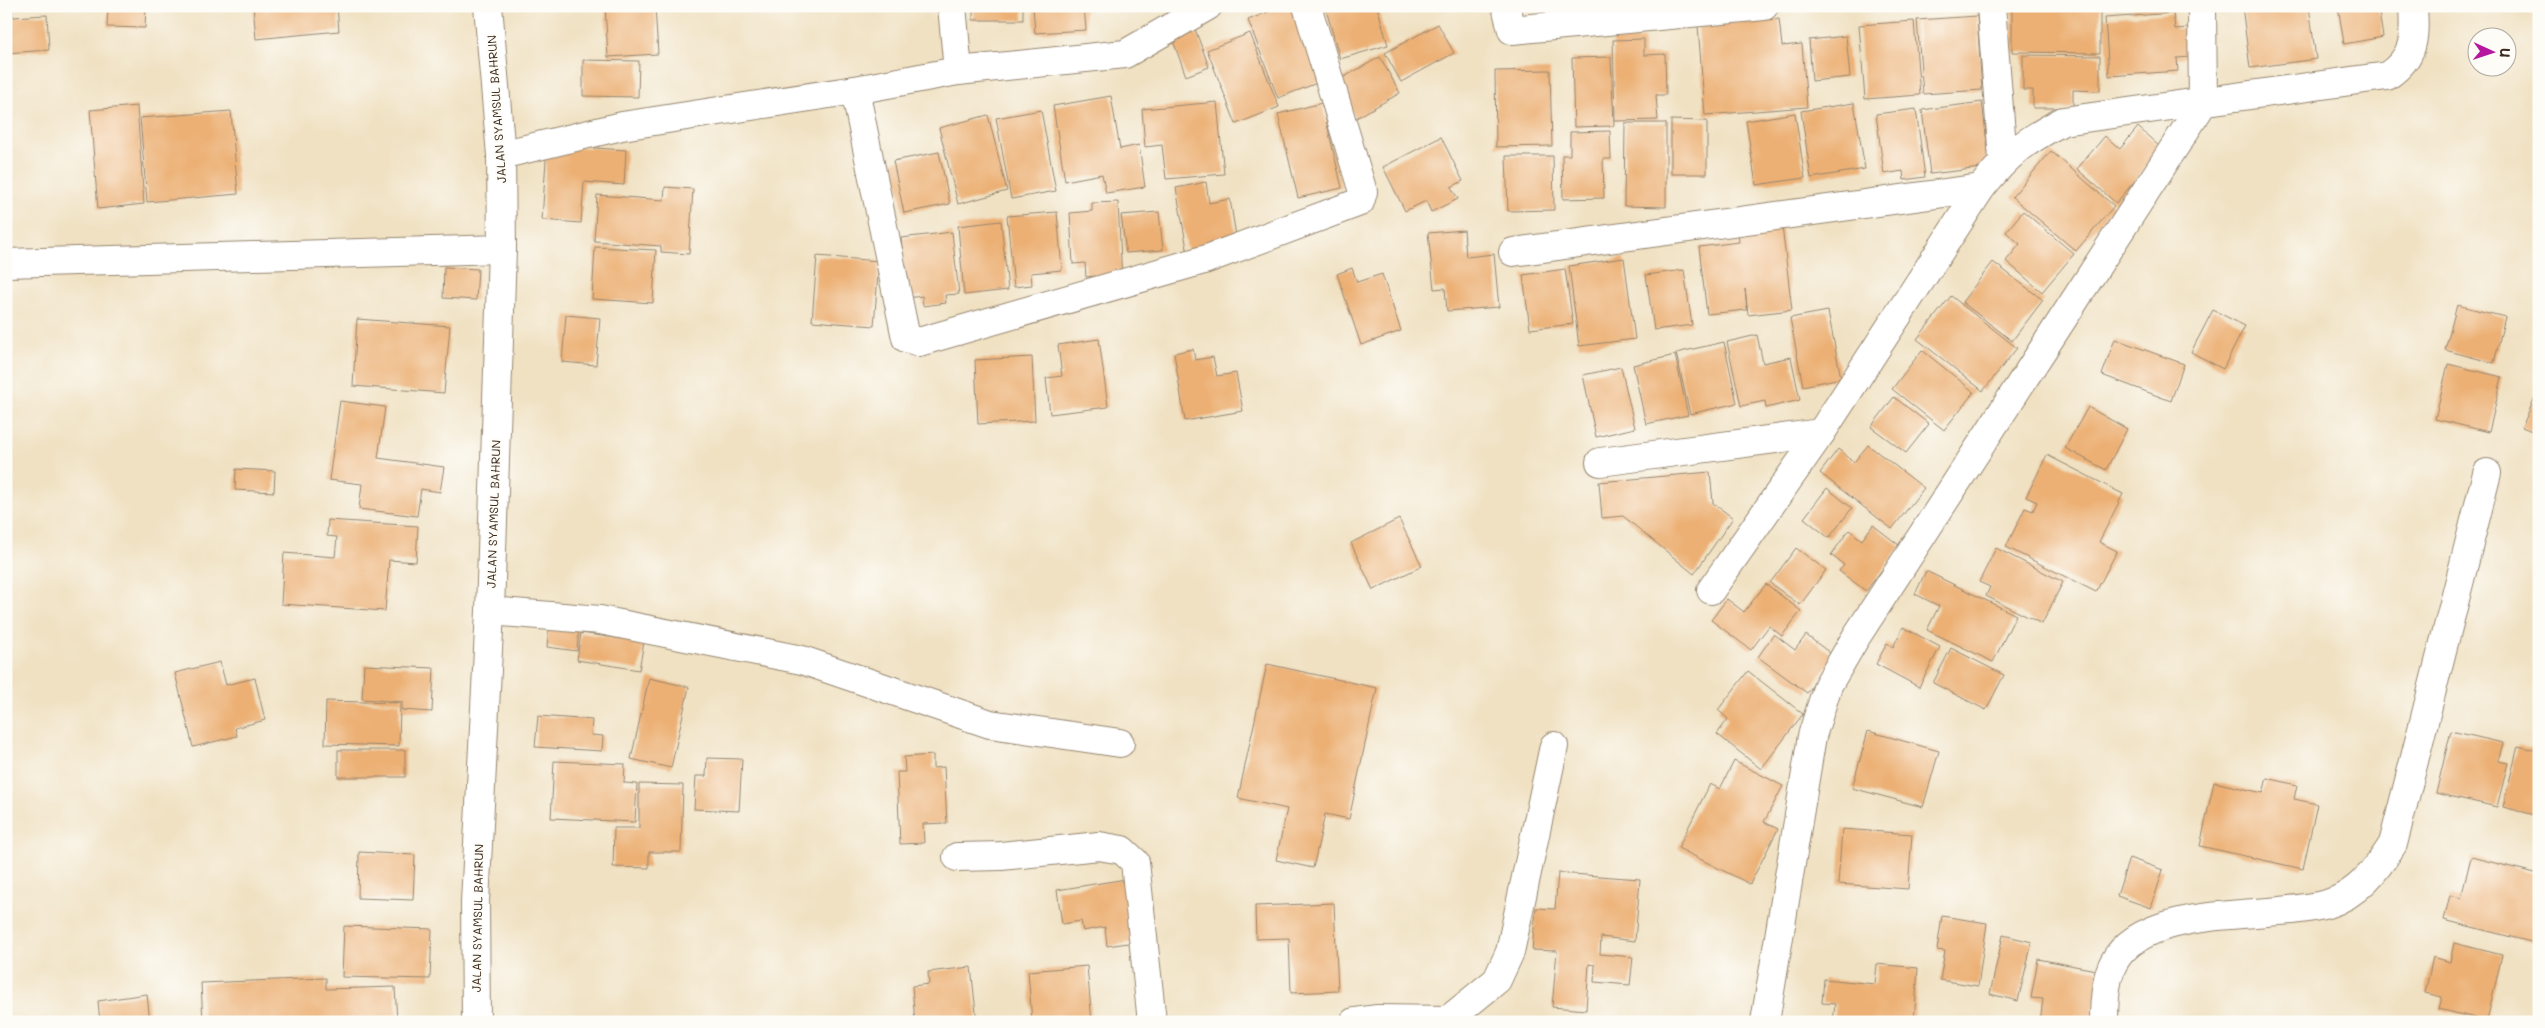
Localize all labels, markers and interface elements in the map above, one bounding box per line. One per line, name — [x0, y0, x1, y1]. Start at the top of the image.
north arrow — [2468, 28, 2518, 78]
street label: JALAN SYAMSUL BAHRUN — [483, 34, 509, 184]
text: U — [2496, 47, 2515, 58]
street label: JALAN SYAMSUL BAHRUN — [482, 440, 504, 588]
street label: JALAN SYAMSUL BAHRUN — [468, 844, 486, 992]

